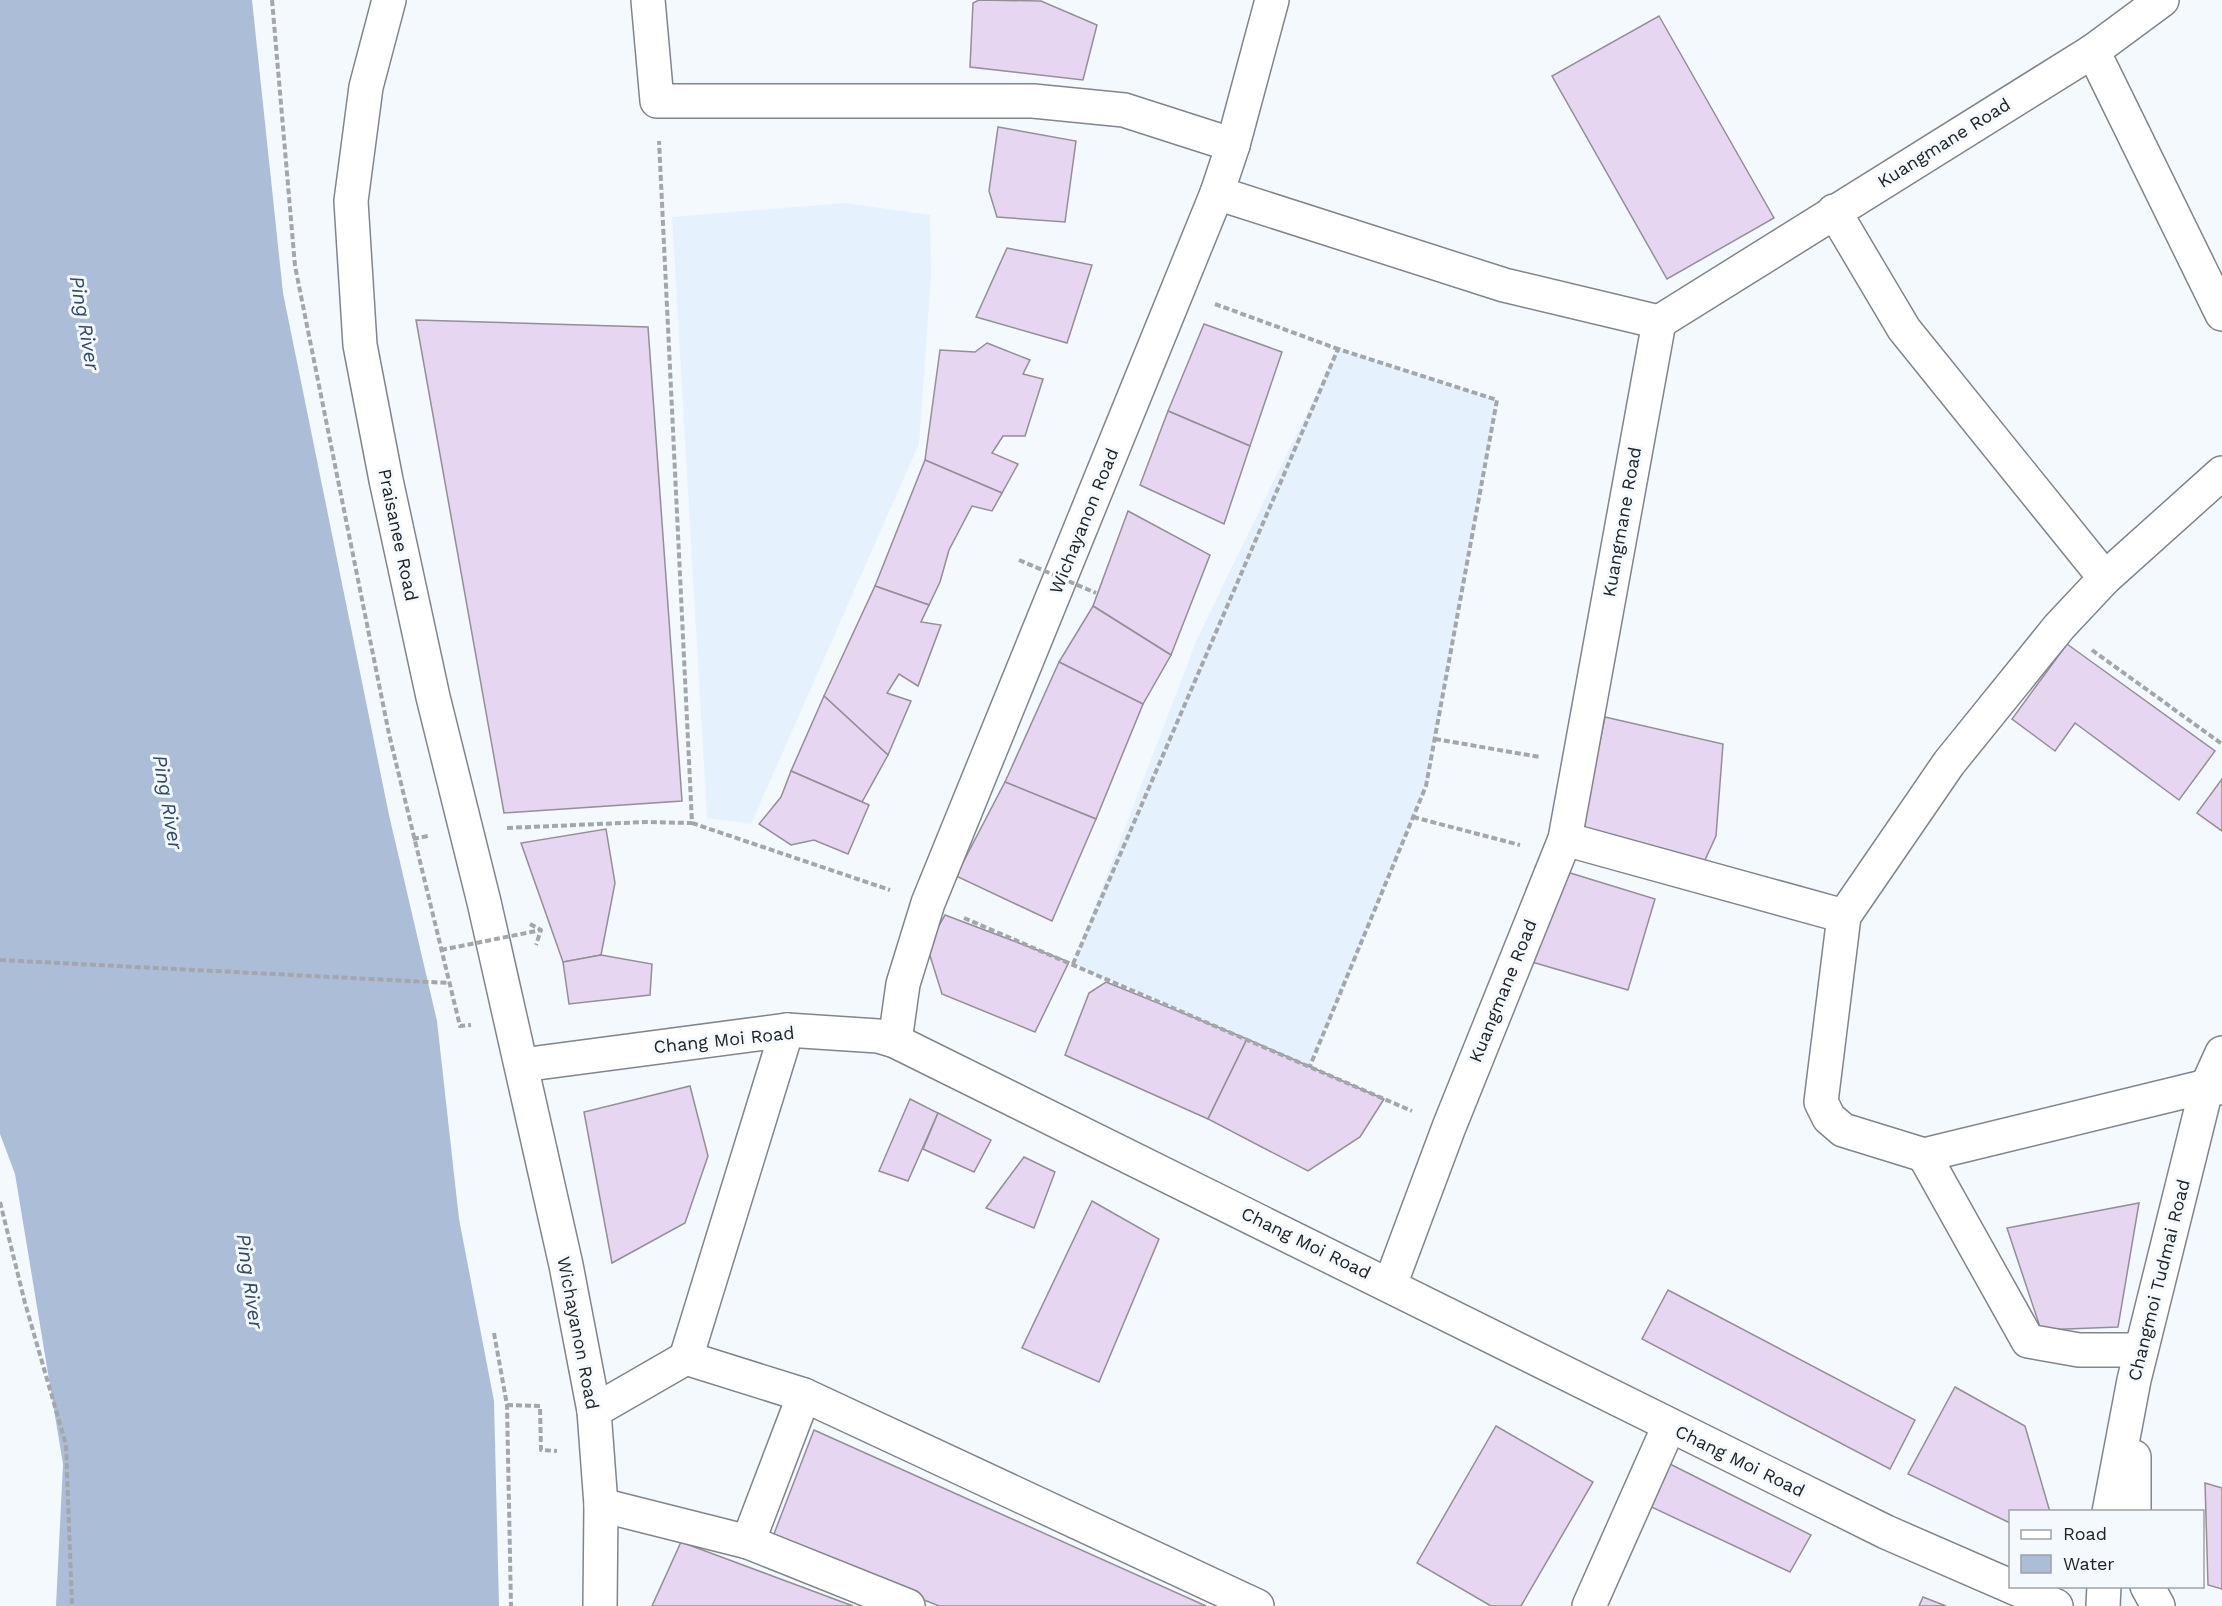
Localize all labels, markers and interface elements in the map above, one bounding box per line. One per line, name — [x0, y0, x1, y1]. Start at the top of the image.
street label: Kuangmane Road — [1874, 93, 2014, 192]
water label: Ping River — [65, 274, 105, 373]
street label: Wichayanon Road — [1045, 445, 1122, 597]
street label: Kuangmane Road — [1598, 445, 1645, 599]
street label: Praisanee Road — [374, 467, 423, 603]
water label: Ping River — [148, 753, 188, 852]
street label: Kuangmane Road — [1464, 916, 1541, 1065]
street label: Chang Moi Road — [653, 1022, 795, 1057]
street label: Changmoi Tudmai Road — [2123, 1177, 2194, 1383]
street label: Chang Moi Road — [1238, 1202, 1374, 1283]
water label: Ping River — [231, 1232, 269, 1331]
street label: Wichayanon Road — [553, 1255, 604, 1411]
street label: Chang Moi Road — [1672, 1420, 1808, 1501]
legend — [2009, 1510, 2204, 1588]
text: Road — [2063, 1523, 2107, 1544]
text: Water — [2063, 1553, 2115, 1574]

